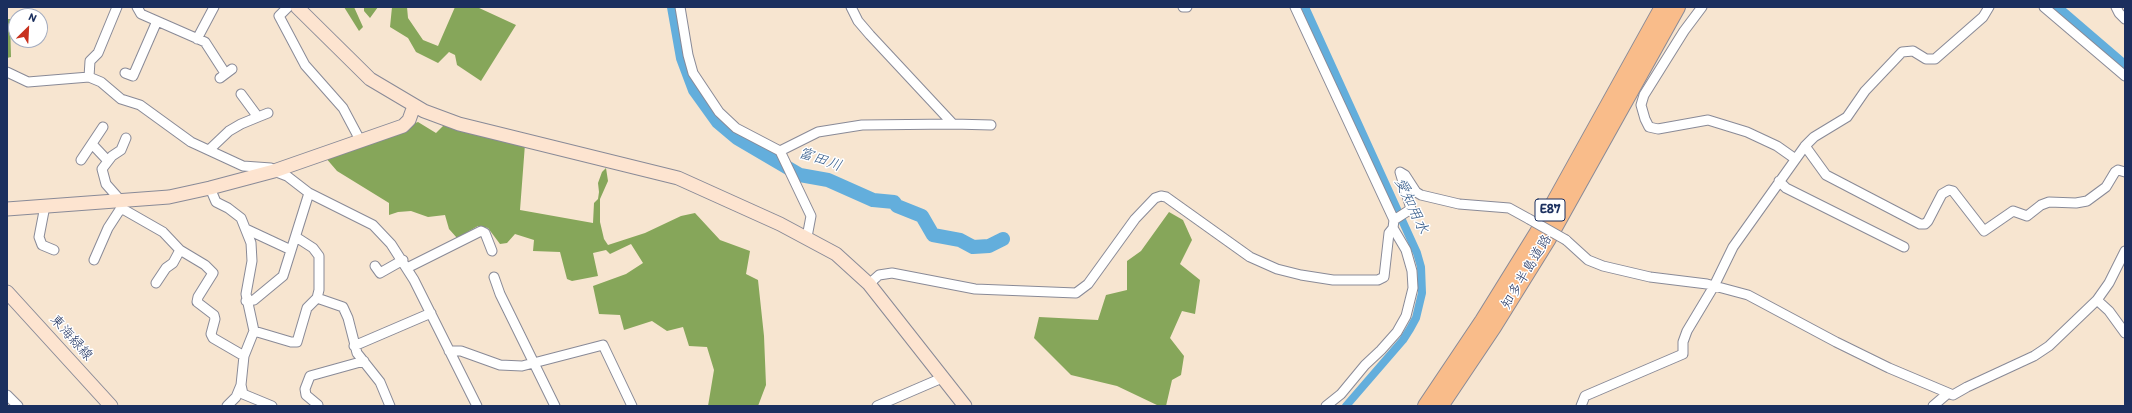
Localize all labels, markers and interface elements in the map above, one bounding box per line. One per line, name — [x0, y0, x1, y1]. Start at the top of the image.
north arrow — [8, 8, 48, 48]
text: N — [27, 10, 39, 25]
water label: 富田川 — [796, 144, 844, 176]
water label: 愛知用水 — [1390, 175, 1432, 237]
road number: E87 — [1535, 199, 1565, 221]
street label: 知多半島道路 — [1498, 232, 1556, 312]
street label: 東海緑線 — [46, 312, 96, 364]

